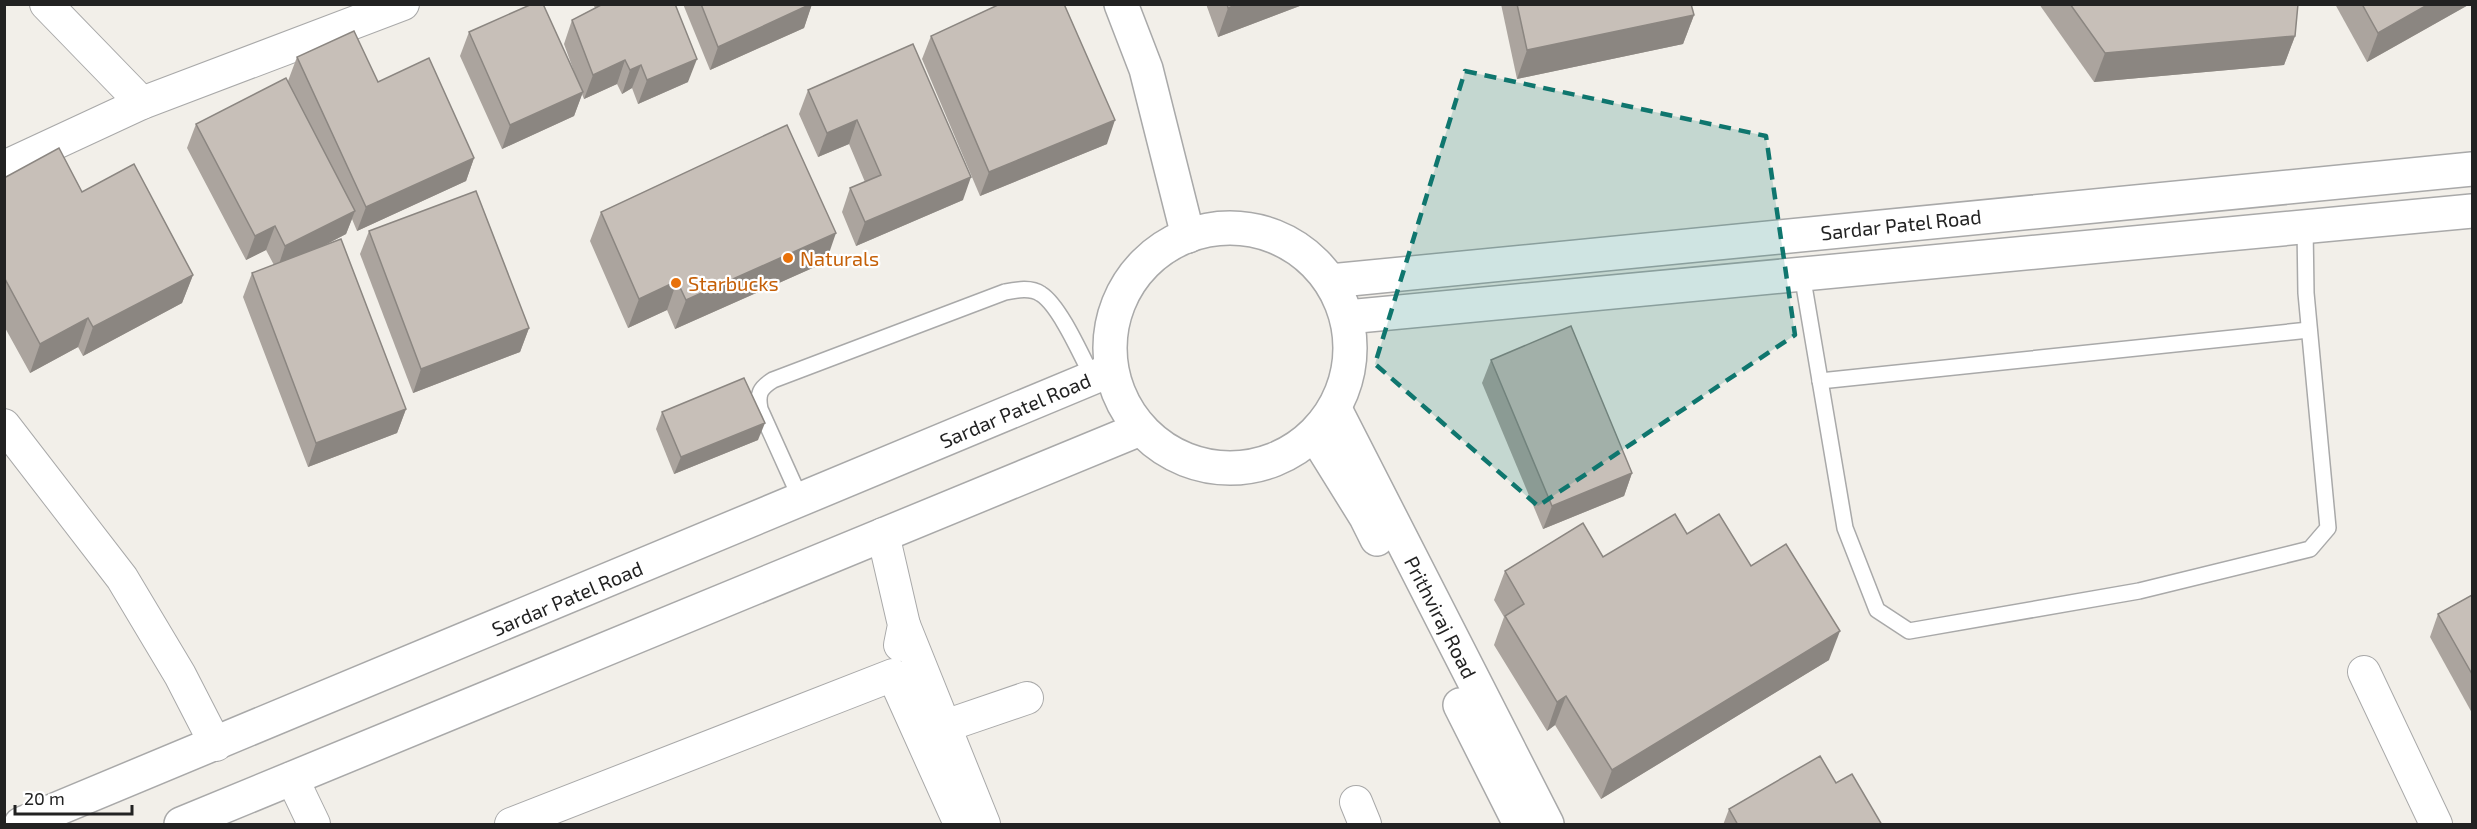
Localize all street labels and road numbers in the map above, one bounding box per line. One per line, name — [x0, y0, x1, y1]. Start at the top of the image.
street label: Sardar Patel Road — [1819, 204, 1983, 244]
street label: Sardar Patel Road — [936, 367, 1094, 453]
street label: Prithviraj Road — [1400, 552, 1482, 682]
street label: Sardar Patel Road — [488, 555, 646, 641]

